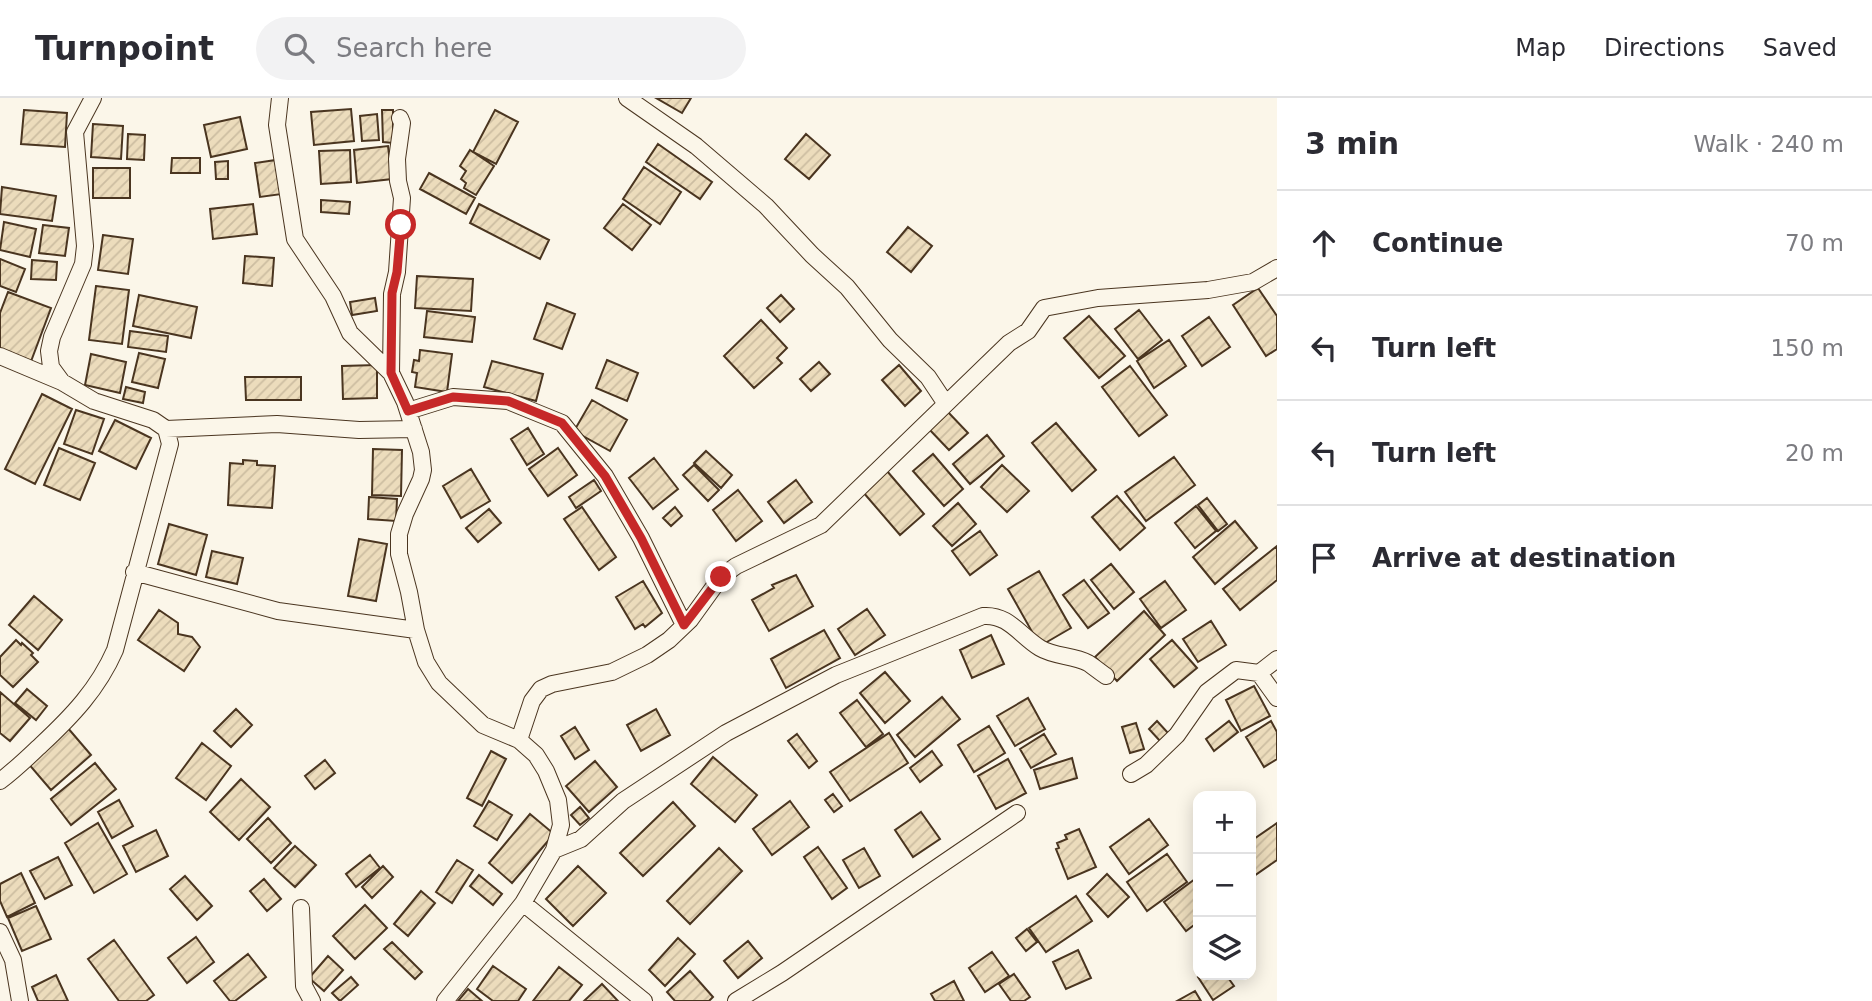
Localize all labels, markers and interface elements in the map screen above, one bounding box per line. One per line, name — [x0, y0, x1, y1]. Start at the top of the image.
search box — [256, 17, 746, 80]
text: Turnpoint — [35, 29, 214, 68]
icon: search — [280, 29, 318, 67]
text: Search here — [336, 33, 492, 63]
text: Map — [1515, 34, 1566, 62]
text: Directions — [1604, 34, 1725, 62]
text: Saved — [1763, 34, 1837, 62]
text: 3 min — [1305, 126, 1399, 161]
text: Walk · 240 m — [1693, 131, 1844, 157]
route start — [385, 209, 416, 240]
icon: ahead — [1305, 224, 1343, 262]
text: Continue — [1372, 228, 1503, 258]
text: 70 m — [1785, 230, 1844, 256]
icon: left — [1305, 329, 1343, 367]
text: Turn left — [1372, 333, 1496, 363]
text: 150 m — [1770, 335, 1844, 361]
icon: left — [1305, 434, 1343, 472]
text: Turn left — [1372, 438, 1496, 468]
text: 20 m — [1785, 440, 1844, 466]
icon: arrive — [1305, 539, 1343, 577]
text: Arrive at destination — [1372, 543, 1676, 573]
route end — [705, 561, 736, 592]
map controls — [1193, 791, 1256, 980]
button: + — [1193, 791, 1256, 854]
button: − — [1193, 854, 1256, 917]
button: layers — [1193, 917, 1256, 980]

